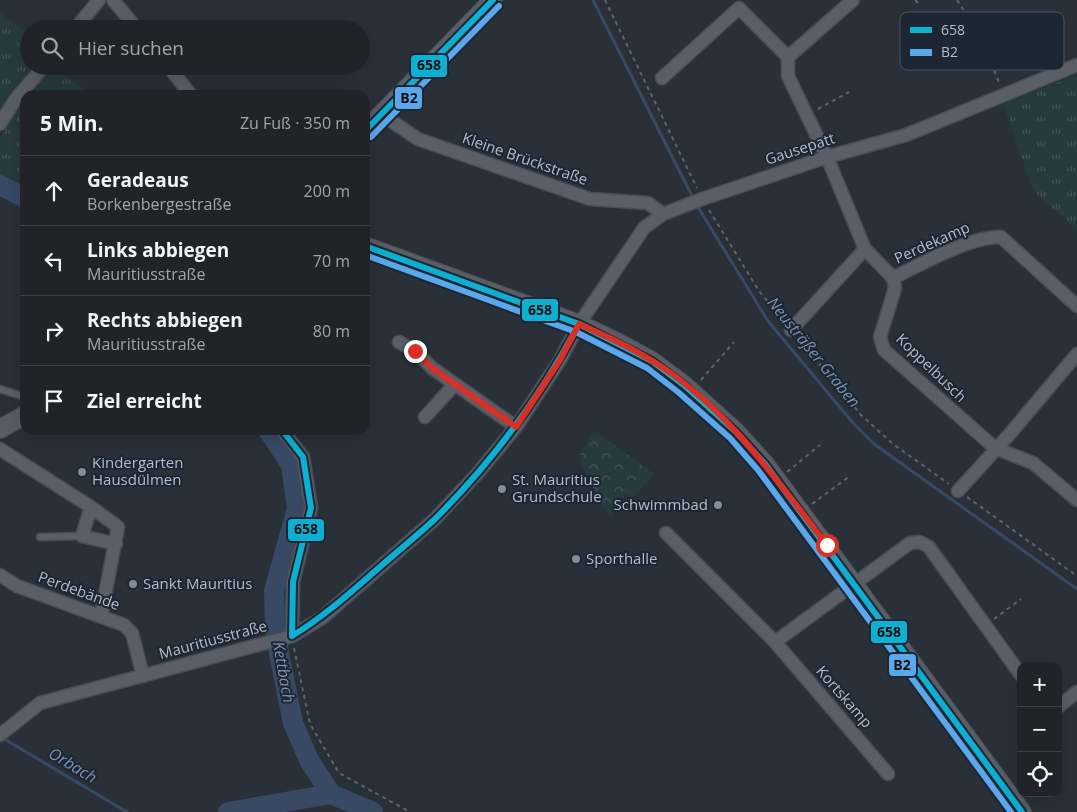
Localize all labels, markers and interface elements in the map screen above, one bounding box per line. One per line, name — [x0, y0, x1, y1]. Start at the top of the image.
legend — [900, 12, 1064, 70]
search box — [20, 20, 370, 75]
text: 658 — [941, 20, 965, 39]
icon: search — [38, 34, 66, 62]
text: Hier suchen — [78, 35, 184, 61]
text: B2 — [941, 42, 958, 61]
line badge: 658 — [410, 54, 448, 78]
text: 658 — [417, 55, 441, 74]
line badge: B2 — [394, 86, 423, 110]
text: B2 — [400, 88, 418, 107]
text: 5 Min. — [40, 109, 103, 137]
text: Zu Fuß · 350 m — [240, 112, 350, 134]
street label: Kleine Brückstraße — [460, 127, 591, 189]
street label: Gausepatt — [762, 127, 837, 169]
text: Geradeaus — [87, 167, 189, 193]
icon: ahead — [40, 177, 68, 205]
text: 200 m — [304, 180, 350, 202]
text: Borkenbergestraße — [87, 193, 231, 215]
street label: Perdekamp — [891, 217, 972, 268]
text: Links abbiegen — [87, 237, 229, 263]
icon: left — [40, 247, 68, 275]
text: 70 m — [313, 250, 350, 272]
text: Mauritiusstraße — [87, 263, 206, 285]
water label: Neusträßer Graben — [763, 292, 865, 412]
line badge: 658 — [521, 298, 559, 322]
text: 658 — [528, 300, 552, 319]
text: Rechts abbiegen — [87, 307, 243, 333]
icon: right — [40, 317, 68, 345]
text: 80 m — [313, 320, 350, 342]
street label: Koppelbusch — [892, 329, 971, 406]
text: Mauritiusstraße — [87, 333, 206, 355]
route end — [404, 340, 427, 363]
icon: arrive — [40, 387, 68, 415]
text: Ziel erreicht — [87, 388, 202, 414]
place label: Kindergarten Hausdülmen — [92, 452, 183, 489]
marker: Kindergarten Hausdülmen — [76, 466, 88, 478]
place label: St. Mauritius Grundschule — [512, 469, 602, 506]
marker: St. Mauritius Grundschule — [496, 483, 508, 495]
place label: Schwimmbad — [614, 494, 708, 514]
marker: Schwimmbad — [712, 499, 724, 511]
line badge: 658 — [287, 518, 325, 542]
text: 658 — [294, 519, 318, 538]
route start — [816, 534, 839, 557]
place label: Sporthalle — [586, 548, 657, 568]
marker: Sporthalle — [570, 553, 582, 565]
street label: Perdebände — [36, 566, 123, 614]
place label: Sankt Mauritius — [143, 573, 252, 593]
marker: Sankt Mauritius — [127, 578, 139, 590]
street label: Mauritiusstraße — [156, 615, 269, 663]
line badge: 658 — [870, 620, 908, 644]
text: 658 — [877, 622, 901, 641]
water label: Kettbach — [268, 639, 300, 705]
line badge: B2 — [888, 653, 917, 677]
text: B2 — [893, 655, 911, 674]
street label: Kortskamp — [812, 661, 877, 732]
map controls — [1017, 662, 1062, 797]
button: + — [1017, 662, 1062, 707]
button: − — [1017, 707, 1062, 752]
water label: Orbach — [45, 742, 101, 788]
button: locate — [1017, 752, 1062, 797]

